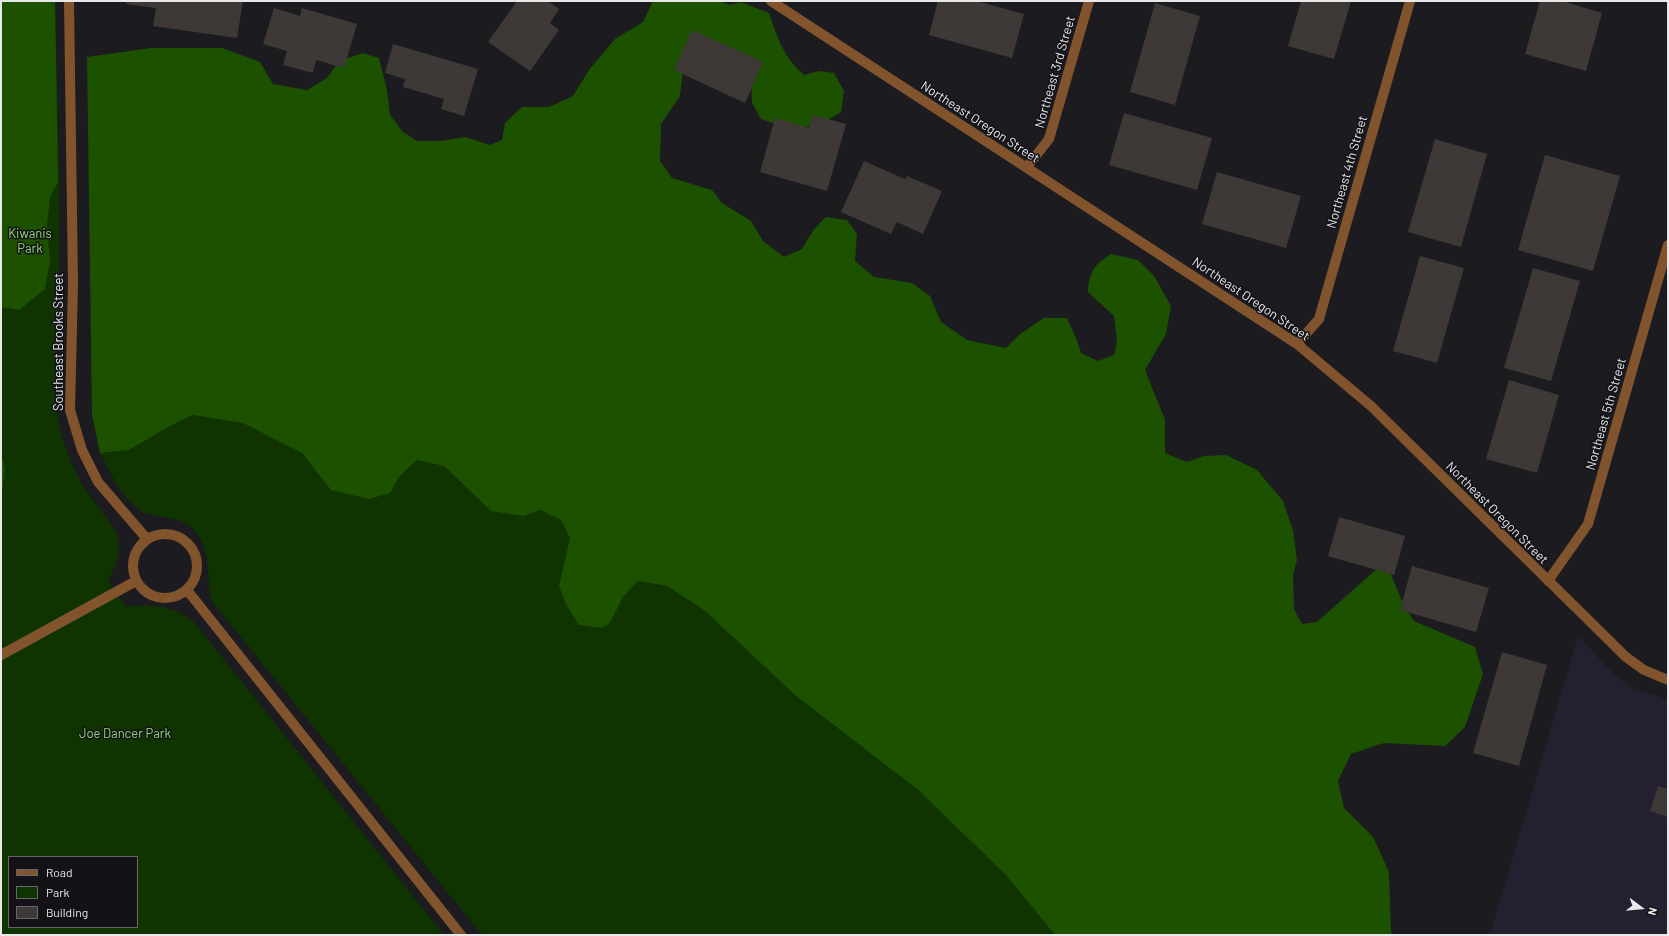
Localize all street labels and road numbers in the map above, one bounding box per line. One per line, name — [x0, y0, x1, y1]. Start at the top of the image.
street label: Northeast 3rd Street — [1032, 14, 1078, 130]
street label: Northeast Oregon Street — [918, 78, 1042, 166]
street label: Northeast 4th Street — [1323, 114, 1371, 230]
street label: Northeast Oregon Street — [1189, 254, 1313, 344]
street label: Southeast Brooks Street — [51, 273, 67, 411]
street label: Northeast 5th Street — [1583, 356, 1629, 472]
street label: Northeast Oregon Street — [1443, 459, 1551, 567]

